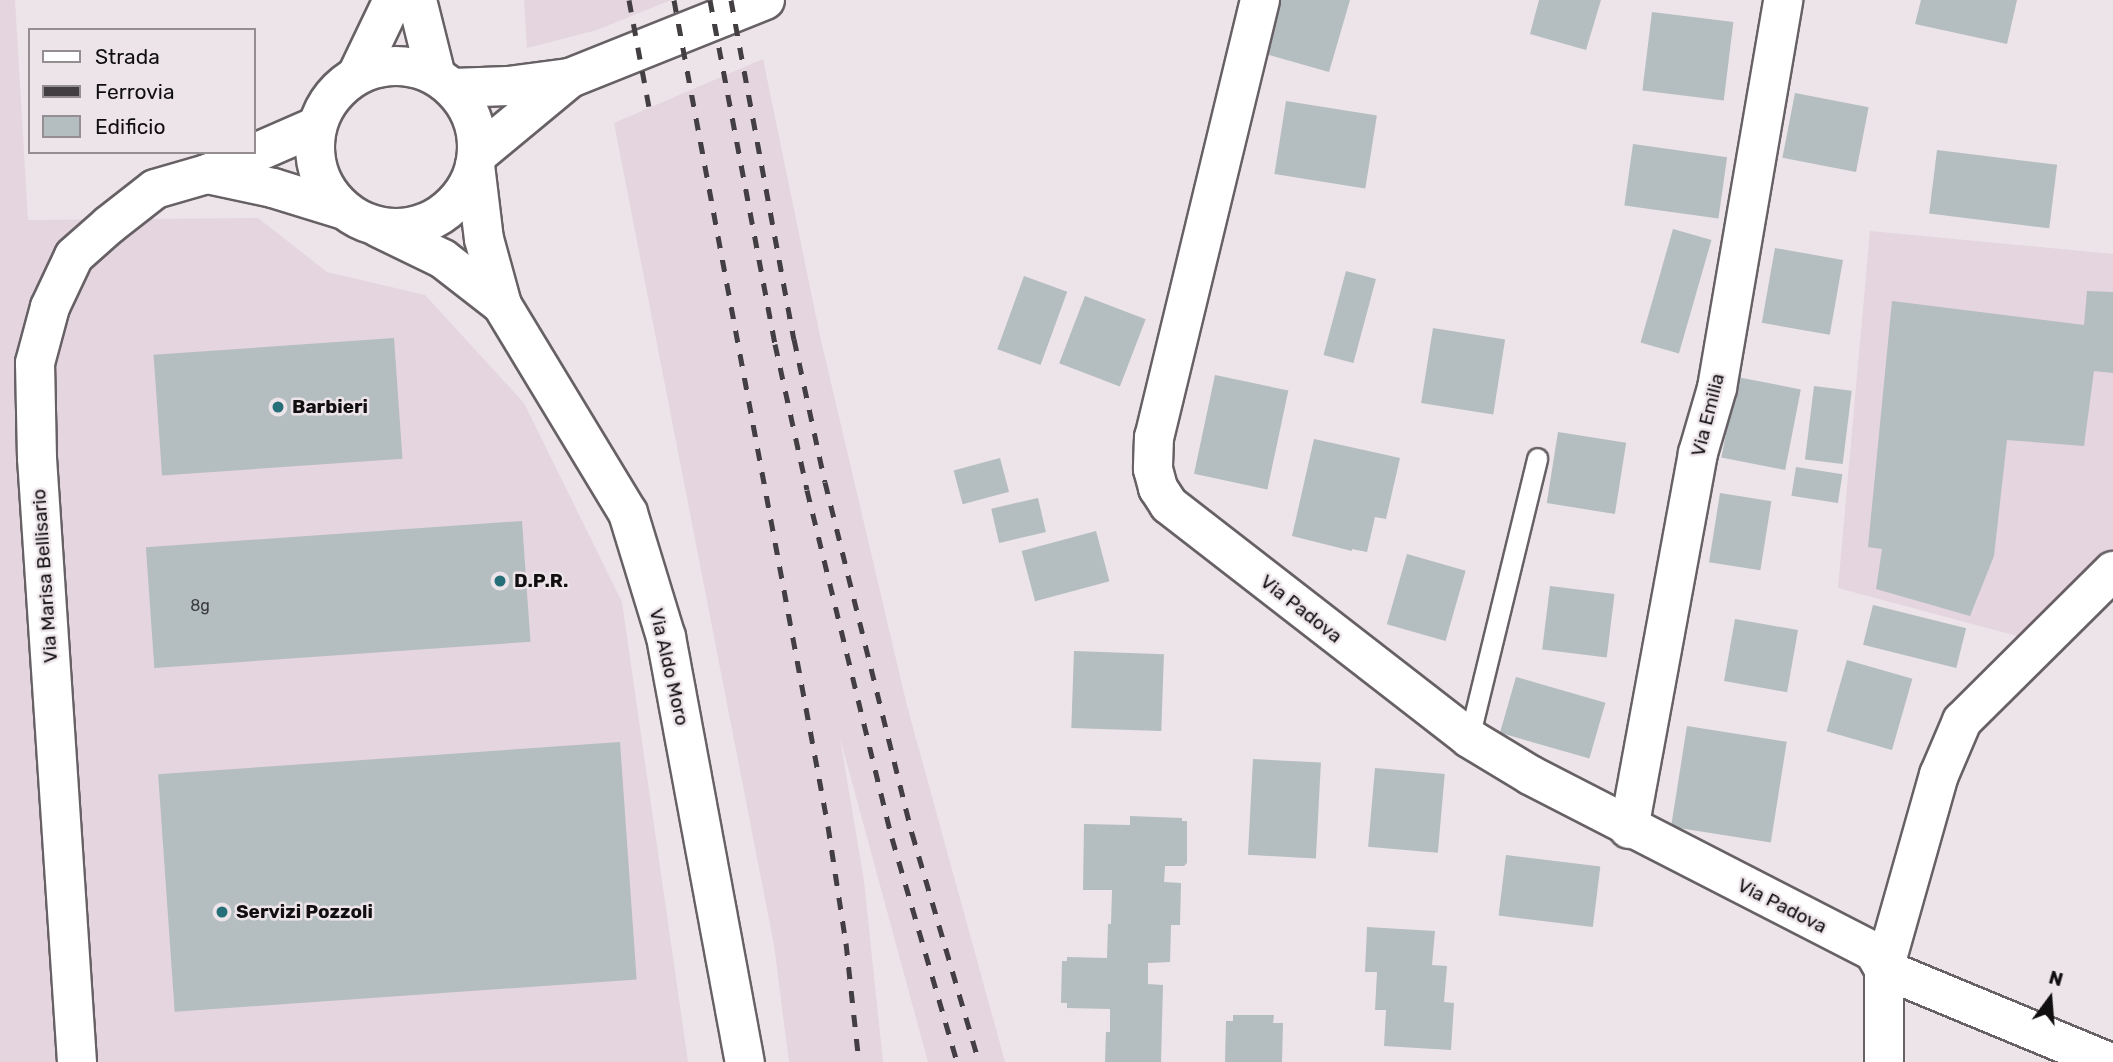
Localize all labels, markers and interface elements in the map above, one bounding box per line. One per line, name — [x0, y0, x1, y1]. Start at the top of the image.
legend — [28, 28, 256, 154]
text: Strada — [95, 44, 160, 69]
text: Ferrovia — [95, 79, 175, 104]
text: Edificio — [95, 114, 165, 139]
street label: Via Emilia — [1687, 371, 1729, 459]
place label: Barbieri — [292, 396, 368, 418]
marker: Barbieri — [270, 399, 286, 415]
street label: Via Marisa Bellisario — [28, 488, 62, 664]
place label: D.P.R. — [514, 570, 568, 592]
street label: Via Padova — [1256, 570, 1346, 648]
marker: D.P.R. — [492, 573, 508, 589]
house number: 8g — [190, 596, 210, 616]
street label: Via Aldo Moro — [644, 606, 694, 728]
street label: Via Padova — [1734, 874, 1830, 938]
place label: Servizi Pozzoli — [236, 901, 373, 923]
marker: Servizi Pozzoli — [214, 904, 230, 920]
north arrow — [2015, 964, 2085, 1034]
text: N — [2046, 965, 2066, 991]

